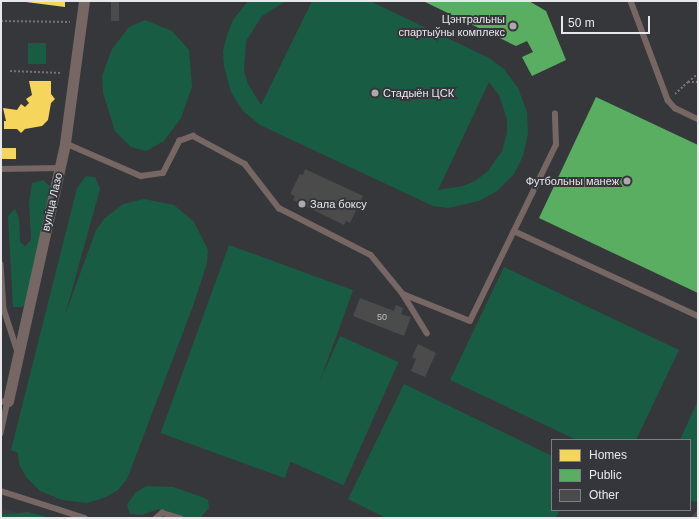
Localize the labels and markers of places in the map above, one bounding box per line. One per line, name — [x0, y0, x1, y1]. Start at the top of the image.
place label: Цэнтральны спартыўны комплекс — [399, 13, 505, 39]
marker: Цэнтральны спартыўны комплекс — [508, 21, 518, 31]
place label: Стадыён ЦСК — [383, 86, 454, 100]
marker: Стадыён ЦСК — [370, 88, 380, 98]
place label: Футбольны манеж — [526, 174, 619, 188]
marker: Футбольны манеж — [622, 176, 632, 186]
place label: Зала боксу — [310, 197, 367, 211]
marker: Зала боксу — [297, 199, 307, 209]

